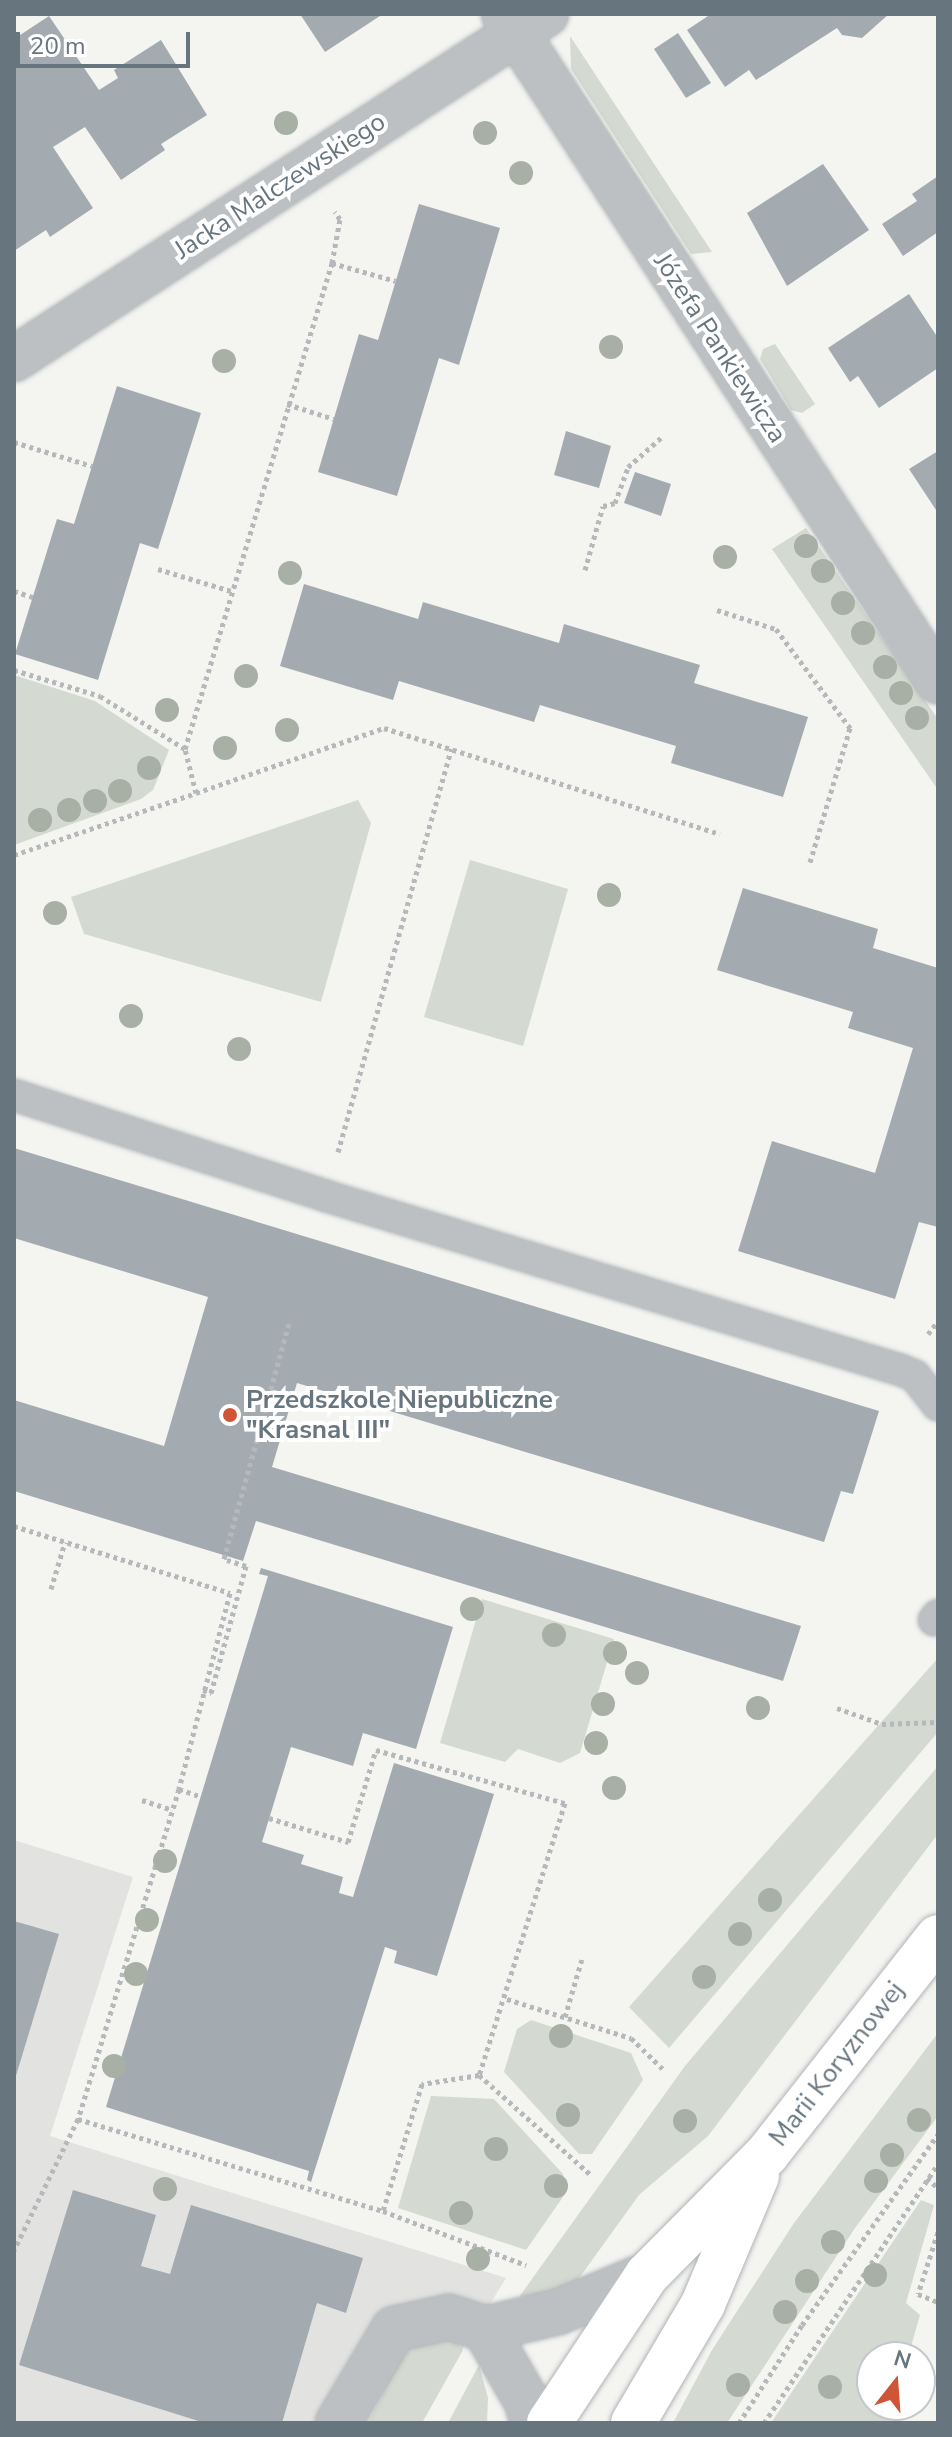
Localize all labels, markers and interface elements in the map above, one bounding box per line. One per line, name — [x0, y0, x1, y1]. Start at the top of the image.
scale bar — [20, 16, 194, 66]
text: 20 m — [30, 30, 86, 62]
street label: Jacka Malczewskiego — [169, 106, 391, 266]
street label: Józefa Pankiewicza — [647, 247, 793, 449]
place label: Przedszkole Niepubliczne "Krasnal III" — [246, 1384, 553, 1446]
marker: Przedszkole Niepubliczne "Krasnal III" — [221, 1406, 239, 1424]
street label: Marii Koryznowej — [763, 1975, 911, 2153]
north arrow — [856, 2341, 936, 2421]
text: N — [890, 2343, 915, 2377]

